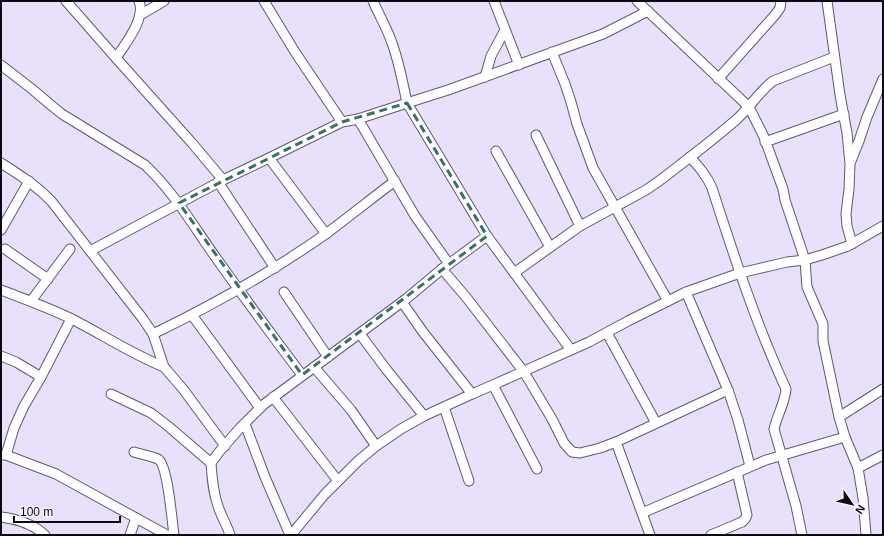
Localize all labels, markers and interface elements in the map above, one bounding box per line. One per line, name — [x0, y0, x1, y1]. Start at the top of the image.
north arrow — [832, 484, 872, 524]
scale bar — [14, 498, 120, 524]
text: N — [853, 503, 867, 516]
text: 100 m — [20, 505, 53, 519]

